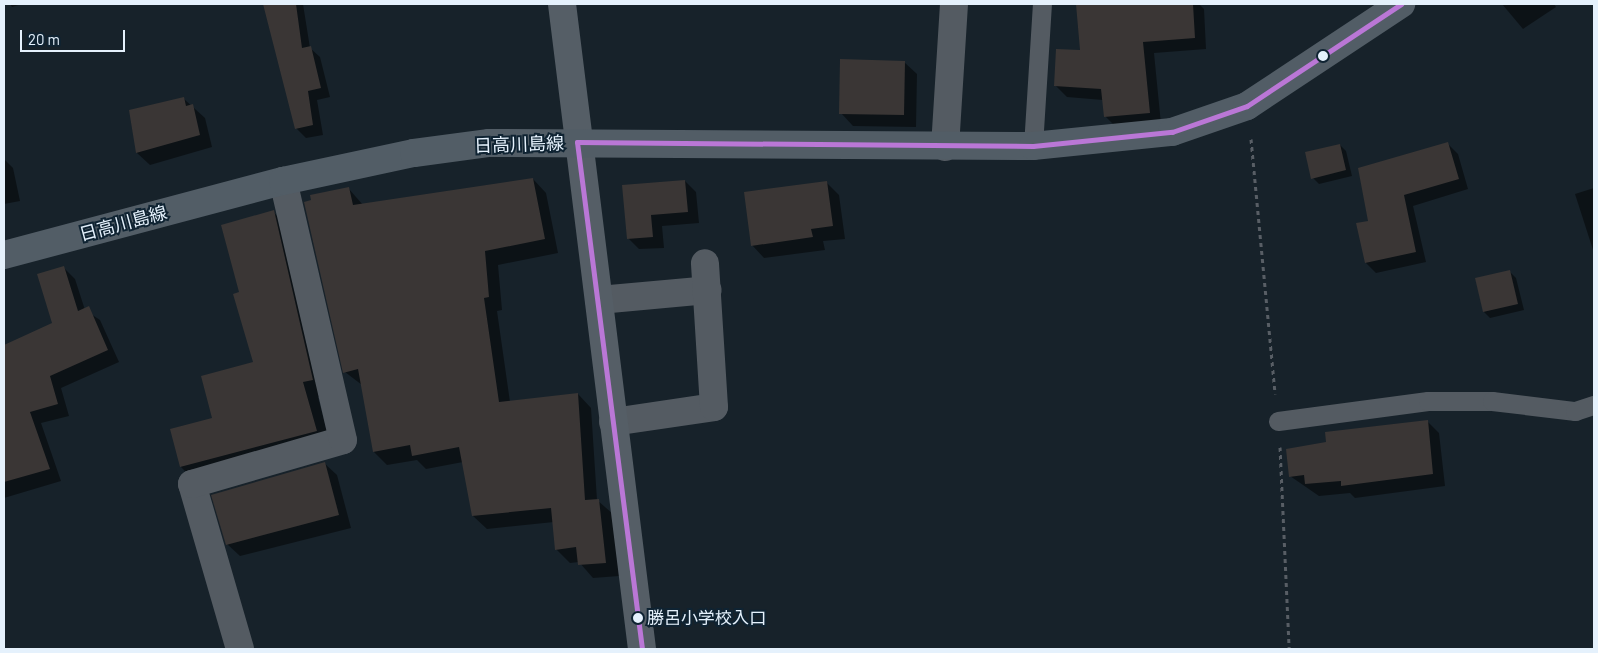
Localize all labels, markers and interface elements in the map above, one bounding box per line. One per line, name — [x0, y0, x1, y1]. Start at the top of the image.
scale bar — [22, 20, 128, 52]
text: 20 m — [28, 30, 60, 48]
unlabelled marker — [1318, 51, 1328, 61]
street label: 日高川島線 — [474, 132, 564, 156]
street label: 日高川島線 — [77, 201, 169, 245]
place label: 勝呂小学校入口 — [647, 608, 766, 628]
marker: 勝呂小学校入口 — [633, 613, 643, 623]

